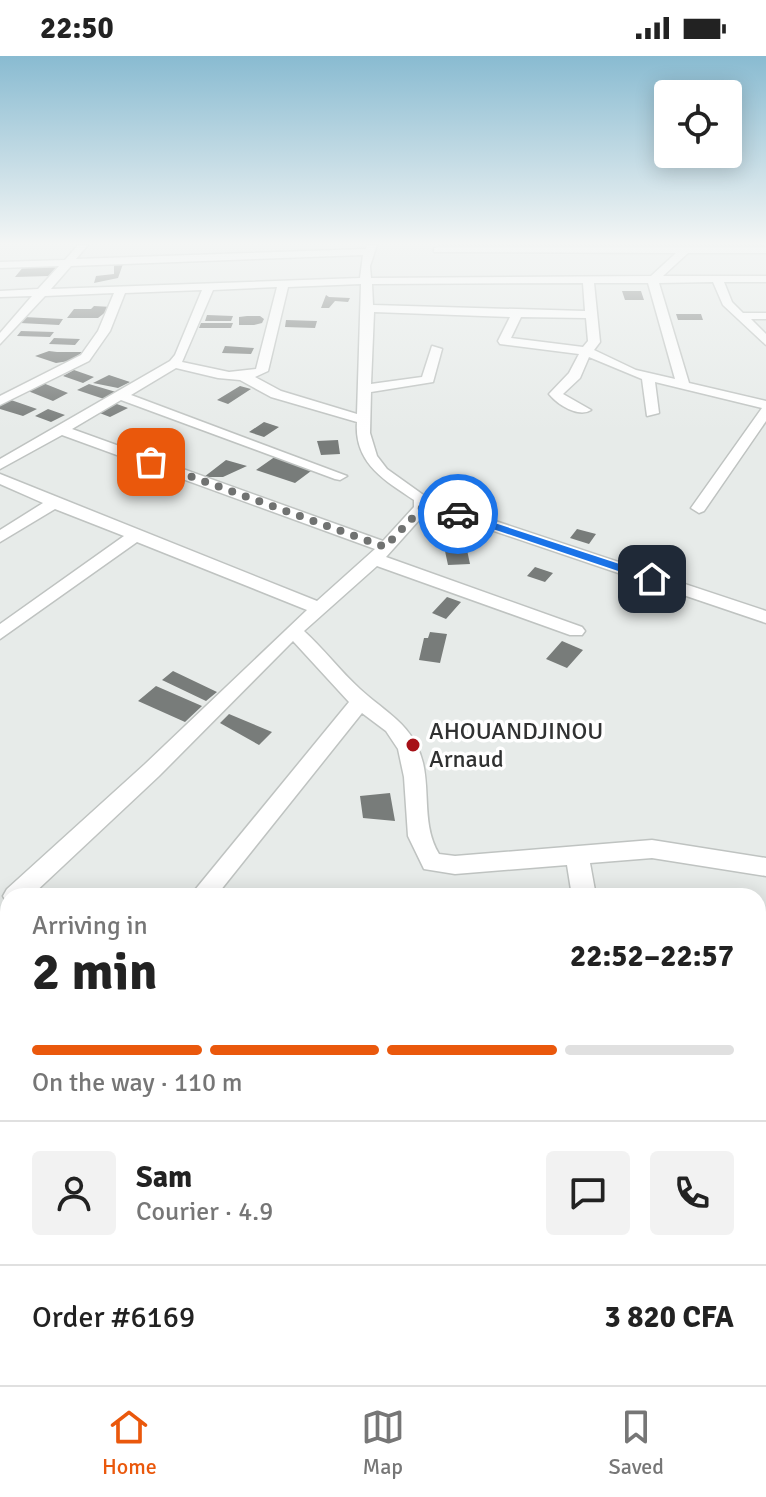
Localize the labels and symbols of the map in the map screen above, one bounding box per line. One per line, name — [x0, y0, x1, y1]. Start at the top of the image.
pin — [117, 428, 185, 496]
courier — [418, 474, 498, 554]
pin — [618, 545, 686, 613]
place label: AHOUANDJINOU Arnaud — [429, 716, 603, 774]
marker: AHOUANDJINOU Arnaud — [404, 736, 422, 754]

